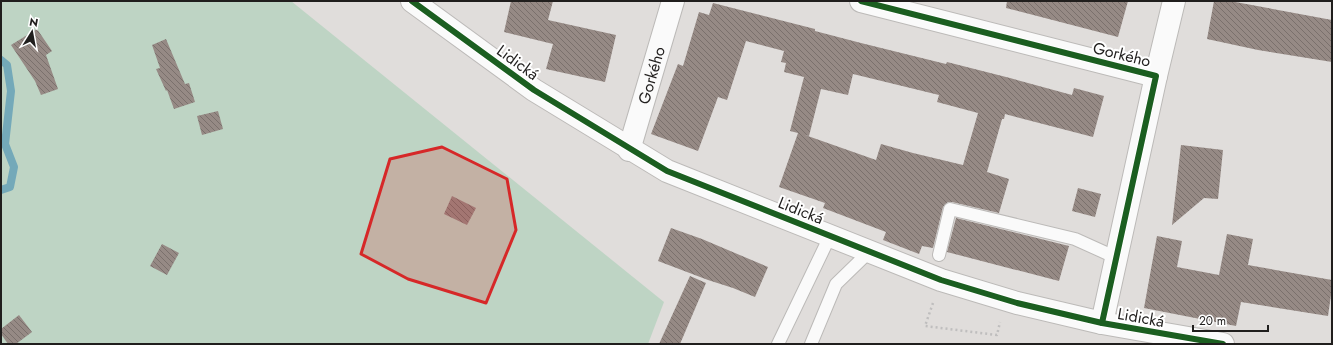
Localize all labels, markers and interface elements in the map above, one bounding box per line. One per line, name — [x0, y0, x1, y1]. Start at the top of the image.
north arrow — [12, 12, 52, 52]
text: N — [28, 13, 40, 31]
street label: Gorkého — [1091, 36, 1153, 73]
street label: Lidická — [492, 39, 544, 86]
street label: Gorkého — [632, 44, 671, 107]
street label: Lidická — [775, 191, 827, 230]
street label: Lidická — [1116, 302, 1166, 333]
scale bar — [1193, 307, 1268, 333]
text: 20 m — [1199, 312, 1226, 330]

